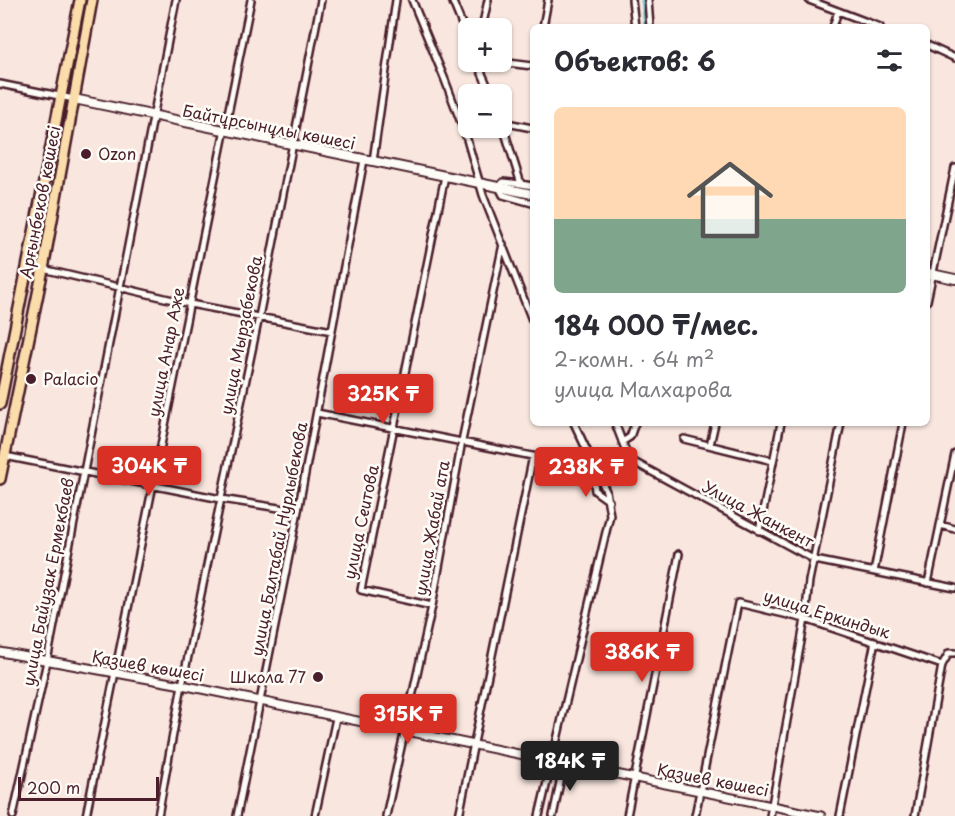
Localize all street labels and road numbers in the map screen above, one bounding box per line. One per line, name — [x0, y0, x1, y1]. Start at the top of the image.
street label: Байтұрсынұлы көшесі — [181, 97, 358, 155]
street label: Арғынбеков көшесі — [12, 123, 66, 280]
street label: улица Мырзабекова — [213, 253, 267, 416]
street label: улица Анар Аже — [141, 285, 189, 419]
street label: улица Балтабай Нурлыбекова — [244, 420, 313, 658]
street label: улица Жабай ата — [407, 458, 455, 597]
street label: улица Сеитова — [336, 462, 384, 581]
street label: Улица Жанкент — [699, 474, 819, 553]
street label: улица Байузак Ермекбаев — [15, 476, 79, 688]
street label: улица Еркиндык — [761, 582, 894, 644]
street label: Қазиев көшесі — [90, 643, 206, 687]
street label: Қазиев көшесі — [655, 756, 771, 802]

